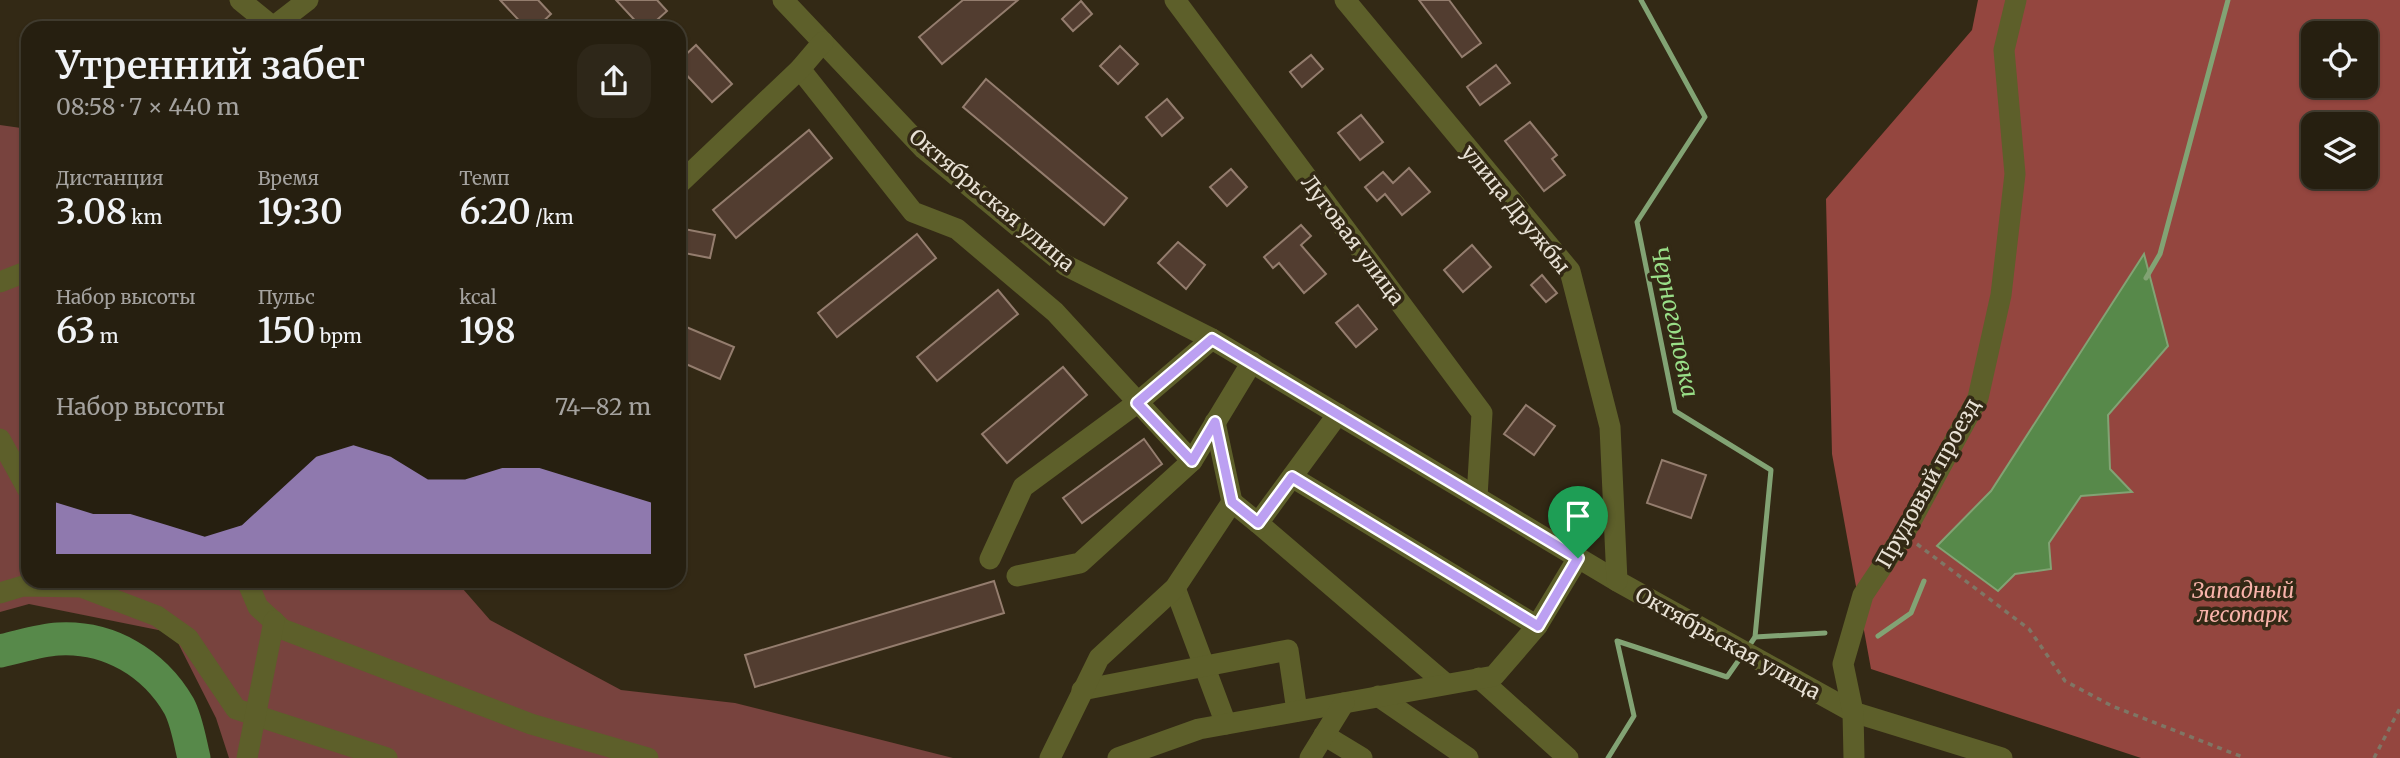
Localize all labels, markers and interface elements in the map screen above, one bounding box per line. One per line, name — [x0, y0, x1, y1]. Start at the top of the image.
map controls — [2301, 21, 2378, 189]
button: locate — [2301, 21, 2378, 98]
text: Утренний забег — [56, 42, 365, 89]
button: share — [577, 44, 651, 118]
text: 08:58 · 7 × 440 m — [56, 92, 240, 121]
button: layers — [2301, 112, 2378, 189]
street label: Октябрьская улица — [904, 123, 1080, 277]
street label: улица Дружбы — [1456, 139, 1576, 279]
text: Дистанция — [56, 166, 164, 190]
text: Время — [258, 166, 319, 190]
text: Темп — [459, 166, 510, 190]
street label: Луговая улица — [1295, 170, 1411, 310]
text: 3.08 — [56, 190, 127, 234]
text: 19:30 — [258, 190, 343, 234]
text: 6:20 — [459, 190, 531, 234]
text: km — [127, 205, 162, 229]
text: /km — [531, 205, 574, 229]
water label: Черноголовка — [1645, 244, 1705, 400]
text: Набор высоты — [56, 285, 196, 309]
text: Пульс — [258, 285, 315, 309]
text: kcal — [459, 285, 497, 309]
text: 63 — [56, 309, 95, 353]
text: 150 — [258, 309, 315, 353]
text: 198 — [459, 309, 516, 353]
text: m — [95, 324, 119, 348]
text: bpm — [315, 324, 362, 348]
text: Набор высоты — [56, 392, 225, 421]
text: 74–82 m — [555, 392, 651, 421]
street label: Прудовый проезд — [1870, 393, 1986, 573]
pin — [1548, 486, 1608, 558]
icon: arrive — [1559, 497, 1597, 535]
park label: Западный лесопарк — [2192, 577, 2294, 628]
street label: Октябрьская улица — [1630, 581, 1826, 705]

